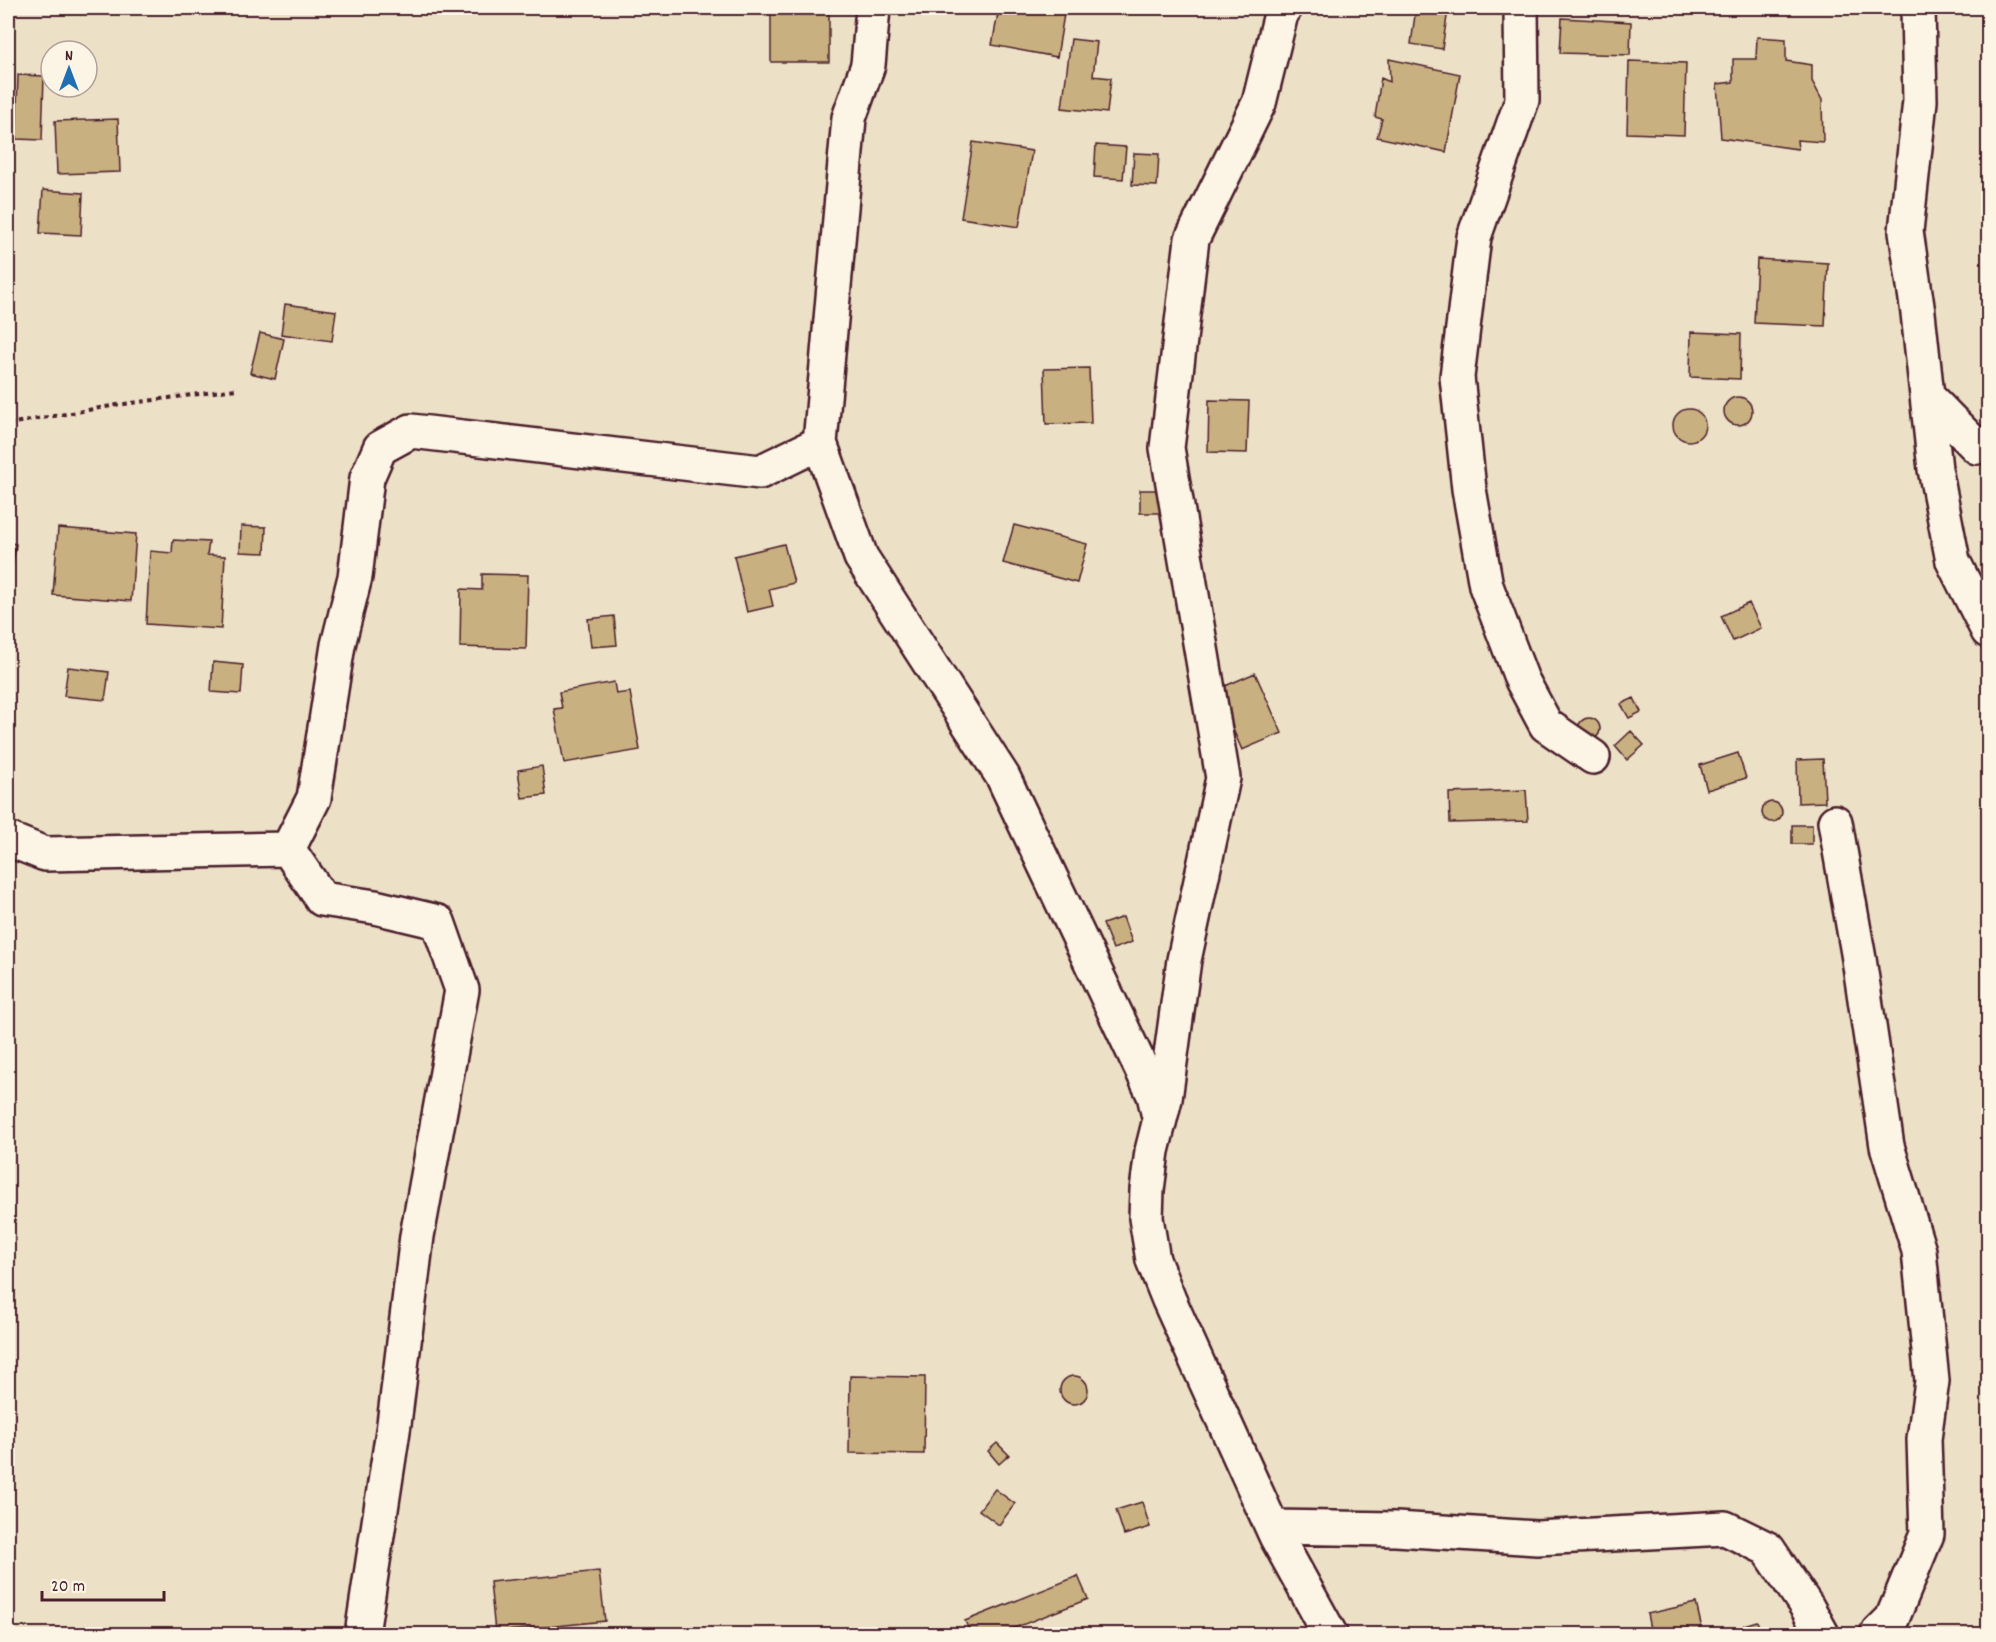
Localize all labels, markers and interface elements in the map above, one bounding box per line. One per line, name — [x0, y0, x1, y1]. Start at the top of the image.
north arrow — [39, 39, 99, 99]
text: N — [65, 45, 73, 68]
scale bar — [42, 1564, 164, 1602]
text: 20 m — [51, 1575, 85, 1600]

